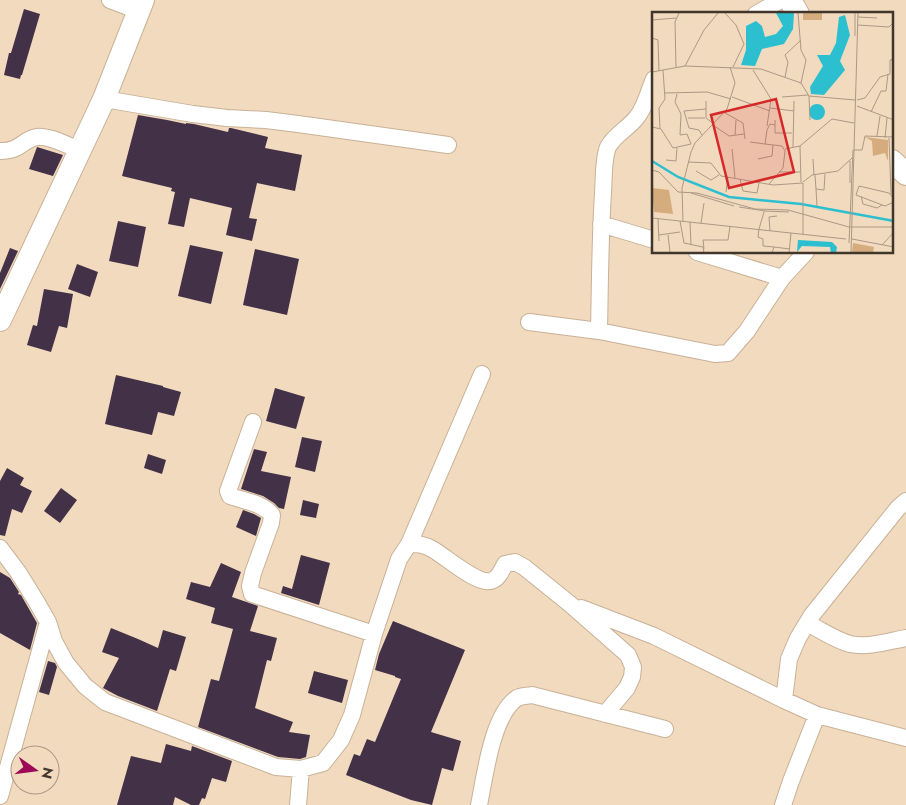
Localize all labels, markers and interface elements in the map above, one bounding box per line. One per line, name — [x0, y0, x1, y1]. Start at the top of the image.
inset map — [652, 12, 894, 254]
north arrow — [10, 745, 60, 795]
text: N — [37, 765, 59, 781]

